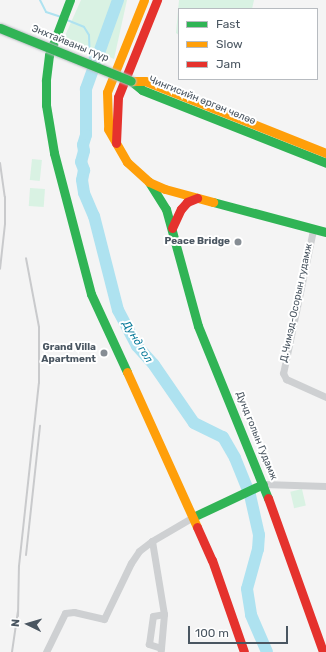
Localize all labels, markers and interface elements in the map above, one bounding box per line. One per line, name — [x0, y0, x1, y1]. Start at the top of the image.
legend — [178, 8, 318, 80]
text: Fast — [216, 17, 240, 31]
street label: Энхтайваны гүүр — [30, 23, 110, 65]
text: Slow — [216, 37, 243, 51]
text: Jam — [216, 57, 241, 71]
street label: Чингисийн өргөн чөлөө — [147, 74, 257, 128]
place label: Peace Bridge — [164, 236, 230, 248]
marker: Peace Bridge — [233, 237, 243, 247]
street label: Д.Чимэд-Осорын гудамж — [279, 243, 315, 363]
water label: Дунд гол — [119, 319, 155, 365]
place label: Grand Villa Apartment — [41, 341, 96, 364]
marker: Grand Villa Apartment — [99, 348, 109, 358]
street label: Дунд голын Гудамж — [233, 390, 279, 482]
north arrow — [8, 604, 48, 644]
text: N — [9, 618, 22, 627]
scale bar — [190, 618, 290, 644]
text: 100 m — [195, 626, 229, 640]

